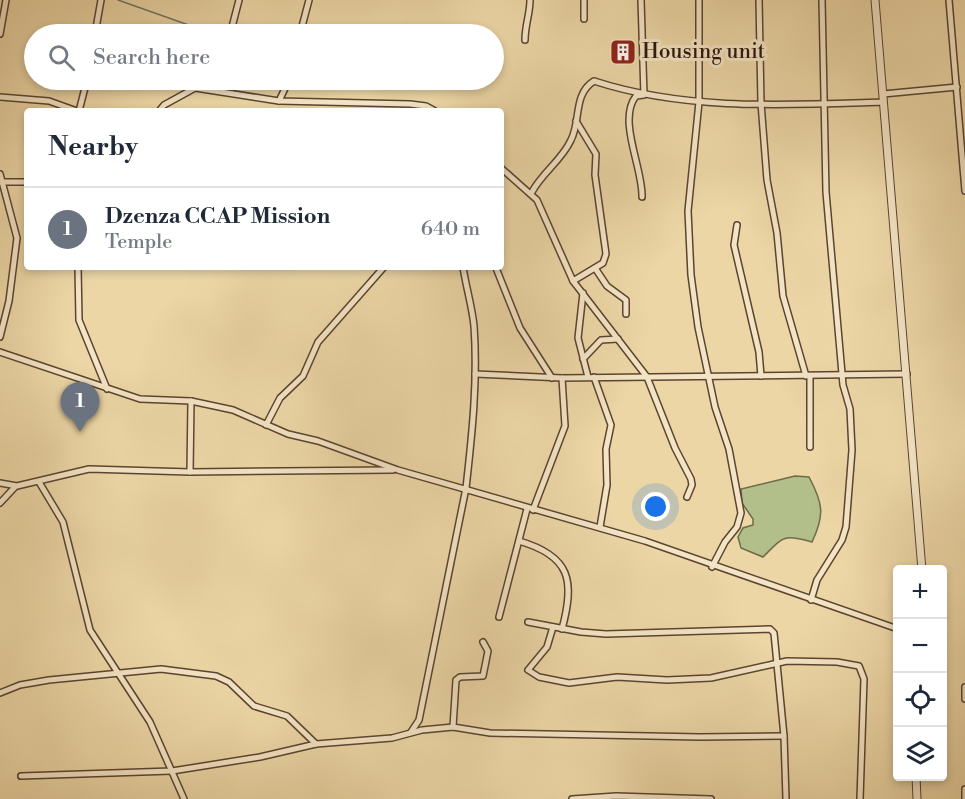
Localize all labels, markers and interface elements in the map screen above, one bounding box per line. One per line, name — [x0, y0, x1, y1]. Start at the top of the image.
search box — [24, 24, 504, 90]
building icon: Housing unit — [608, 37, 638, 67]
place label: Housing unit — [642, 39, 766, 65]
icon: search — [45, 41, 78, 74]
text: Search here — [93, 44, 210, 71]
text: Nearby — [48, 131, 138, 163]
text: Dzenza CCAP Mission — [105, 203, 330, 230]
text: 1 — [63, 217, 72, 242]
text: 640 m — [421, 217, 480, 242]
text: Temple — [105, 230, 172, 255]
pin: 1 — [60, 382, 100, 432]
your location — [641, 492, 670, 521]
map controls — [893, 565, 947, 781]
button: + — [893, 565, 947, 619]
button: − — [893, 619, 947, 673]
button: locate — [893, 673, 947, 727]
button: layers — [893, 727, 947, 781]

